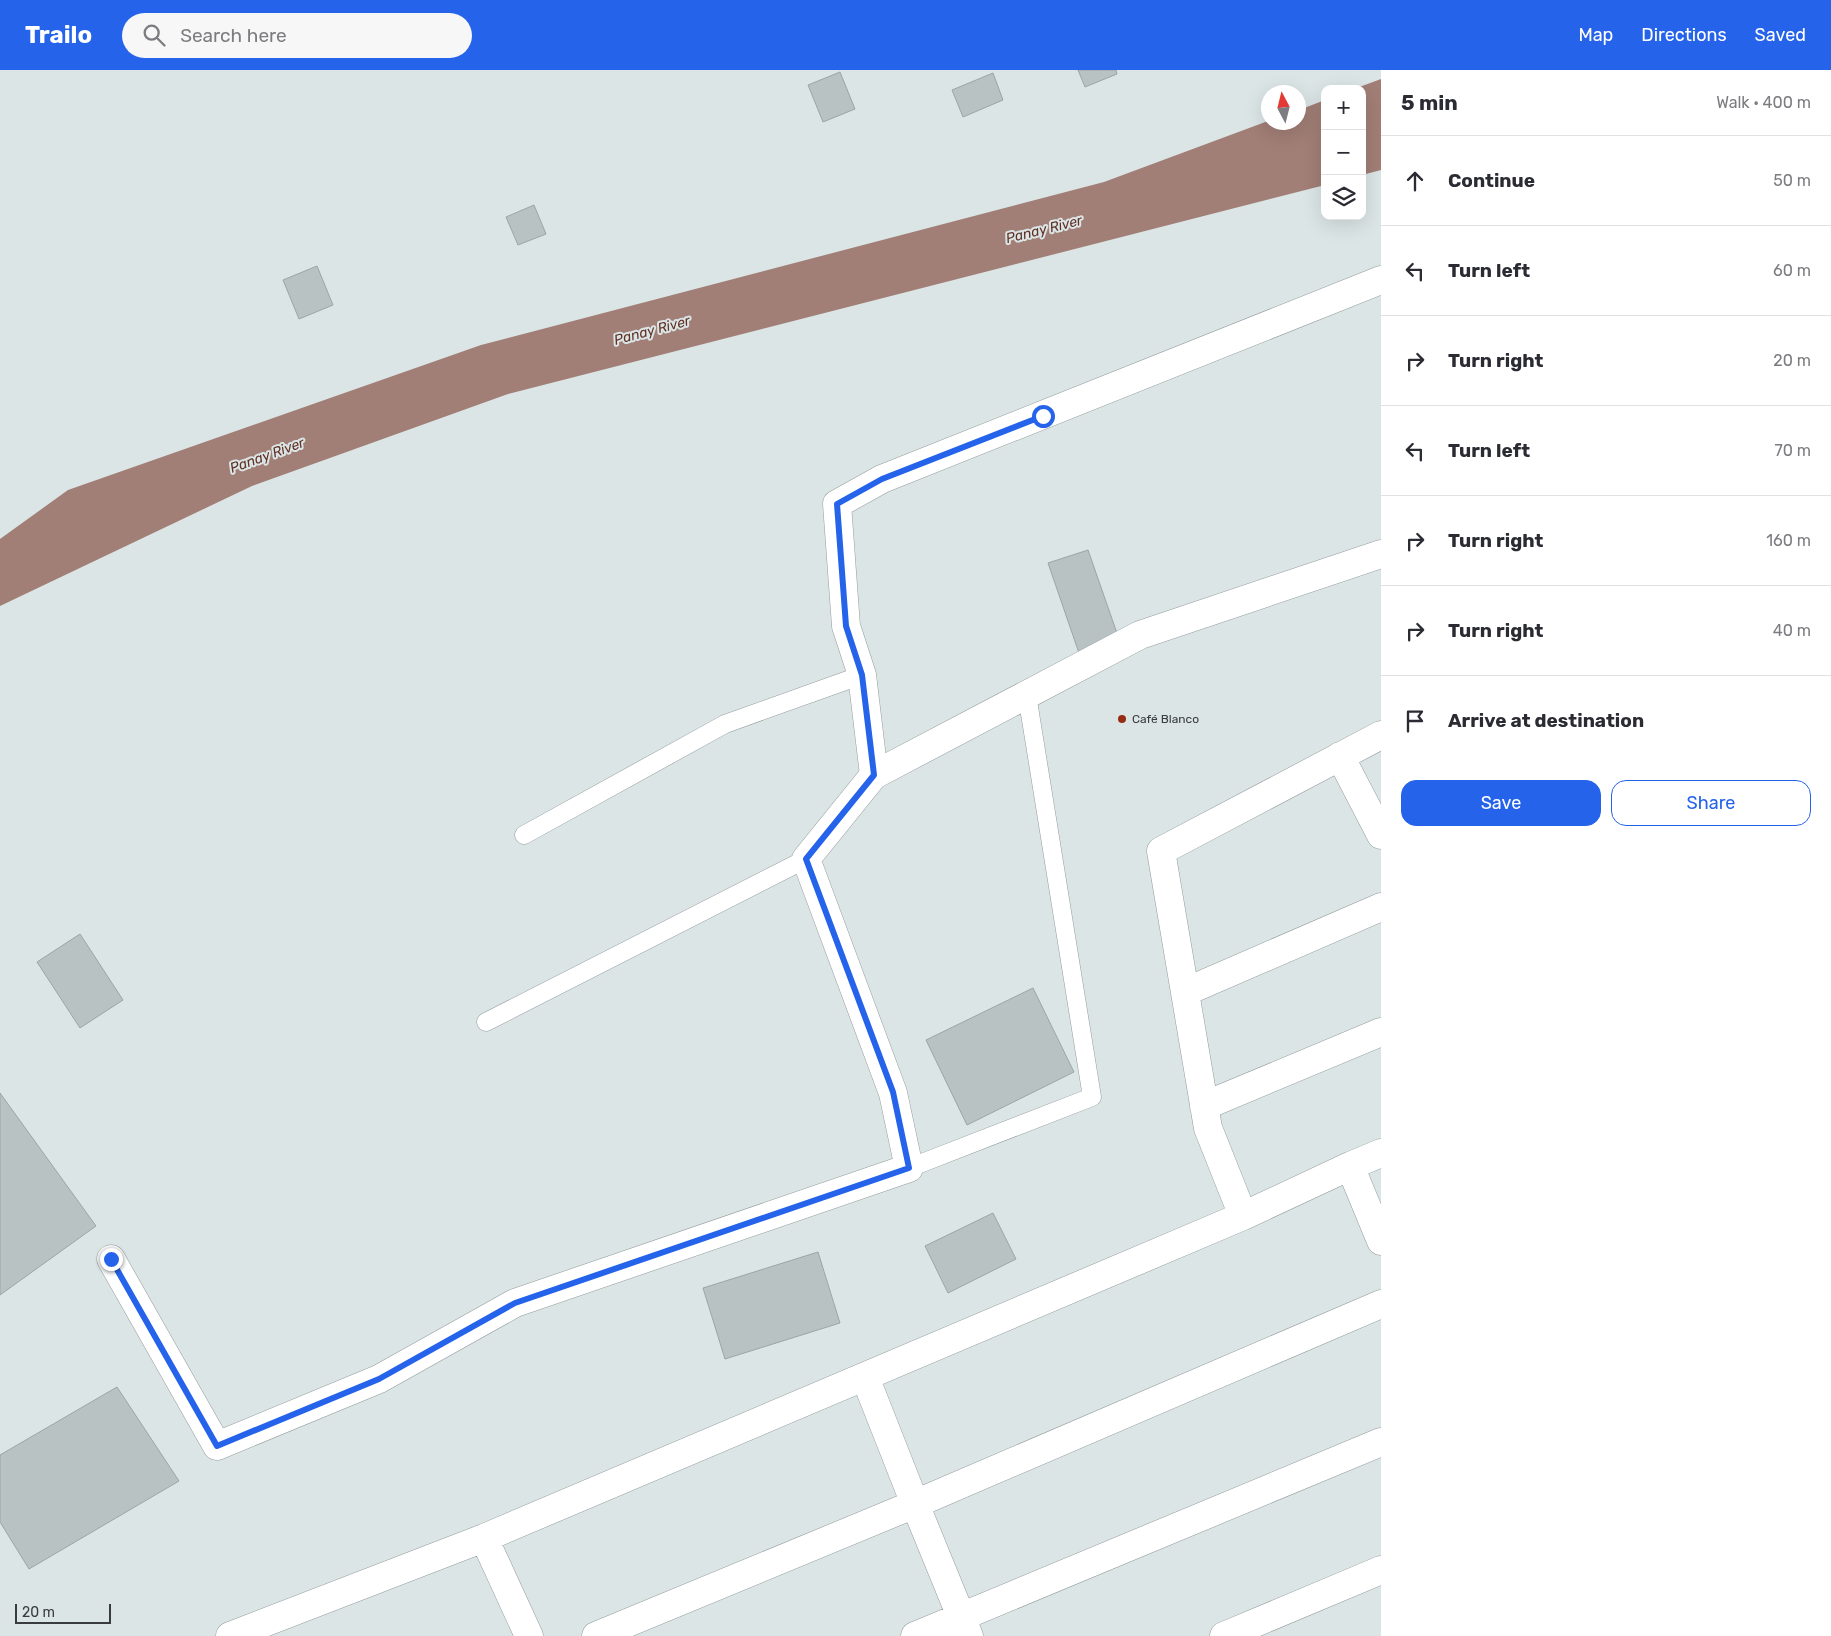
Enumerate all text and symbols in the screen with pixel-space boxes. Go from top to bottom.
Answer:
search box [122,13,472,58]
text: Trailo [25,21,92,49]
icon: search [140,21,168,49]
text: Search here [180,24,287,47]
text: Map [1578,24,1613,46]
text: Directions [1641,24,1727,46]
text: Saved [1755,24,1806,46]
north arrow [1261,85,1306,130]
map controls [1321,85,1366,220]
button: + [1321,85,1366,130]
text: 5 min [1401,90,1458,115]
text: Walk · 400 m [1716,93,1811,112]
button: − [1321,130,1366,175]
icon: ahead [1401,167,1429,195]
text: Continue [1448,169,1535,192]
text: 50 m [1773,171,1811,190]
button: layers [1321,175,1366,220]
water label: Panay River [1004,212,1085,247]
icon: left [1401,257,1429,285]
text: Turn left [1448,259,1530,282]
text: 60 m [1773,261,1811,280]
water label: Panay River [612,312,693,349]
icon: right [1401,347,1429,375]
text: Turn right [1448,349,1543,372]
text: 20 m [1773,351,1811,370]
route start [1032,405,1055,428]
water label: Panay River [228,434,307,477]
icon: left [1401,437,1429,465]
text: Turn left [1448,439,1530,462]
text: 70 m [1774,441,1811,460]
icon: right [1401,527,1429,555]
text: Turn right [1448,529,1543,552]
text: 160 m [1766,531,1811,550]
icon: right [1401,617,1429,645]
text: Turn right [1448,619,1543,642]
text: 40 m [1773,621,1811,640]
icon: arrive [1401,707,1429,735]
text: Arrive at destination [1448,709,1644,732]
place label: Café Blanco [1132,712,1199,726]
marker: Café Blanco [1116,713,1128,725]
button: Save [1401,780,1601,826]
button: Share [1611,780,1811,826]
route end [100,1248,123,1271]
scale bar [15,1601,111,1624]
text: 20 m [22,1604,55,1621]

